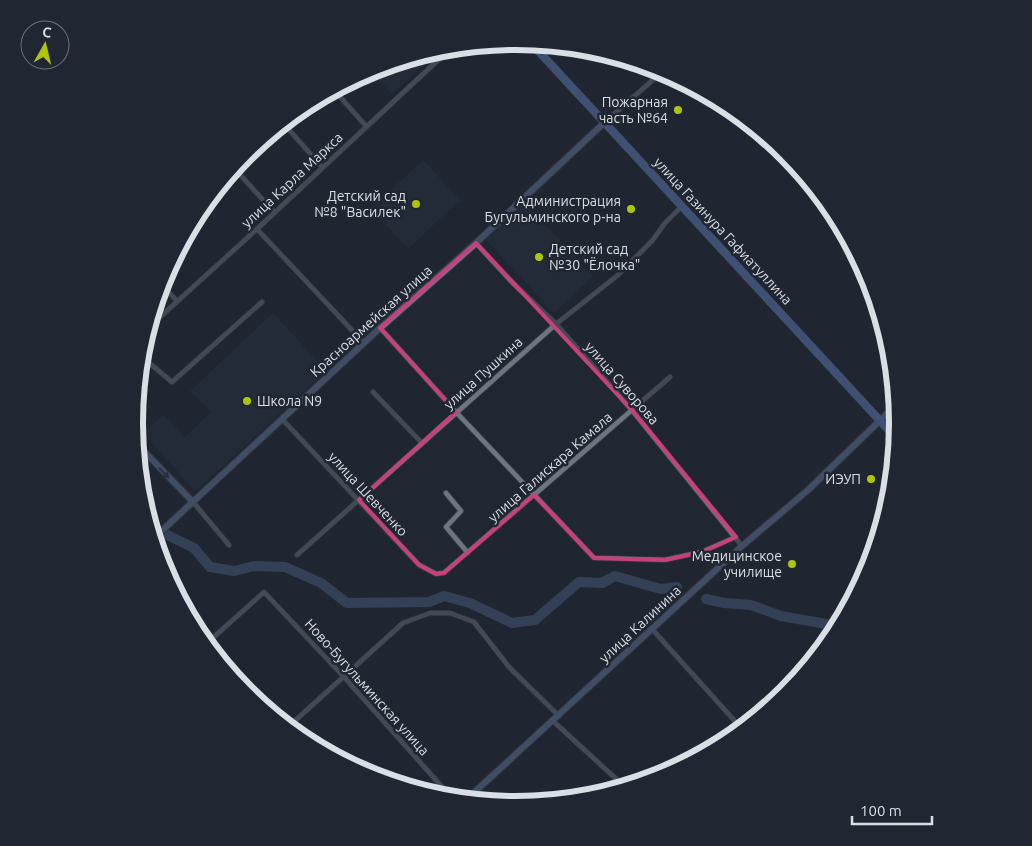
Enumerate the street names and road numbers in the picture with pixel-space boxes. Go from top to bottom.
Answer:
street label: улица Карла Маркса [238,129,346,231]
street label: улица Газинура Гафиатуллина [651,154,795,308]
street label: Красноармейская улица [307,262,435,380]
street label: улица Пушкина [440,334,526,412]
street label: улица Суворова [582,338,662,428]
street label: улица Галискара Камала [485,409,615,525]
street label: улица Шевченко [325,449,411,539]
street label: улица Калинина [596,582,684,666]
street label: Ново-Бугульминская улица [302,616,432,758]

